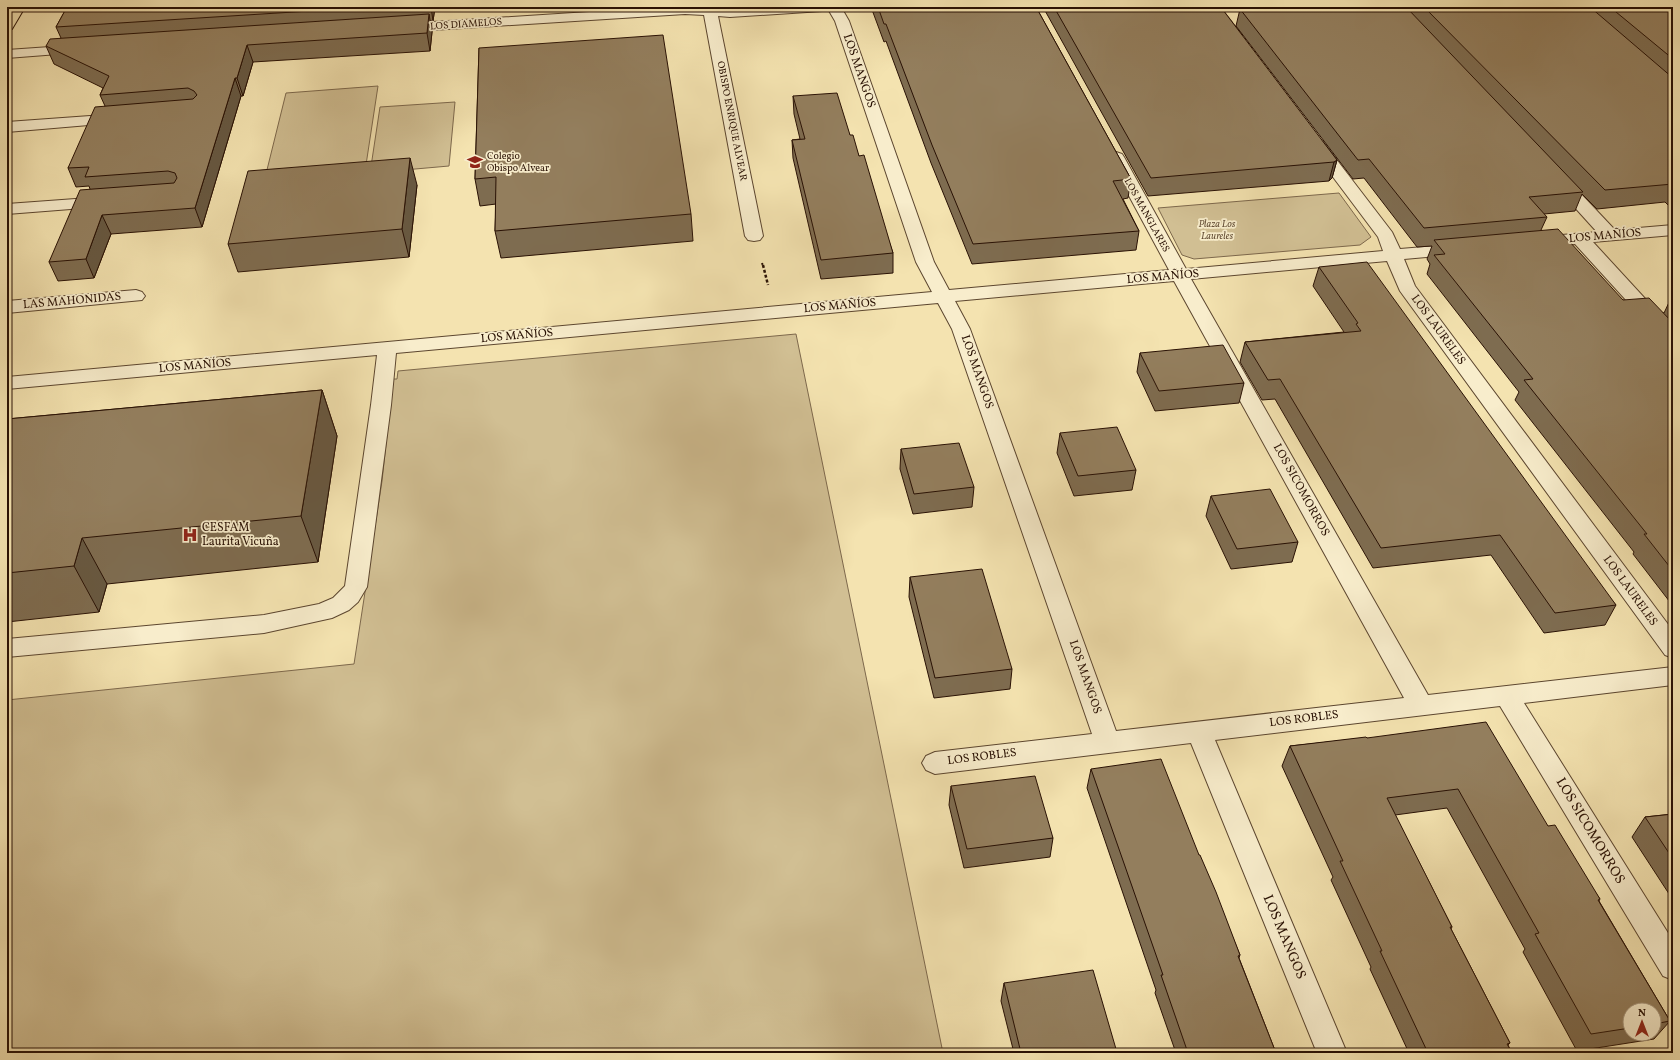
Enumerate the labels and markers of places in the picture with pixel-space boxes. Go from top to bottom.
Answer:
place label: Colegio Obispo Alvear [487,149,549,175]
school or university icon: Colegio Obispo Alvear [466,153,484,171]
place label: CESFAM Laurita Vicuña [202,520,279,550]
hospital icon: CESFAM Laurita Vicuña [181,526,199,544]

